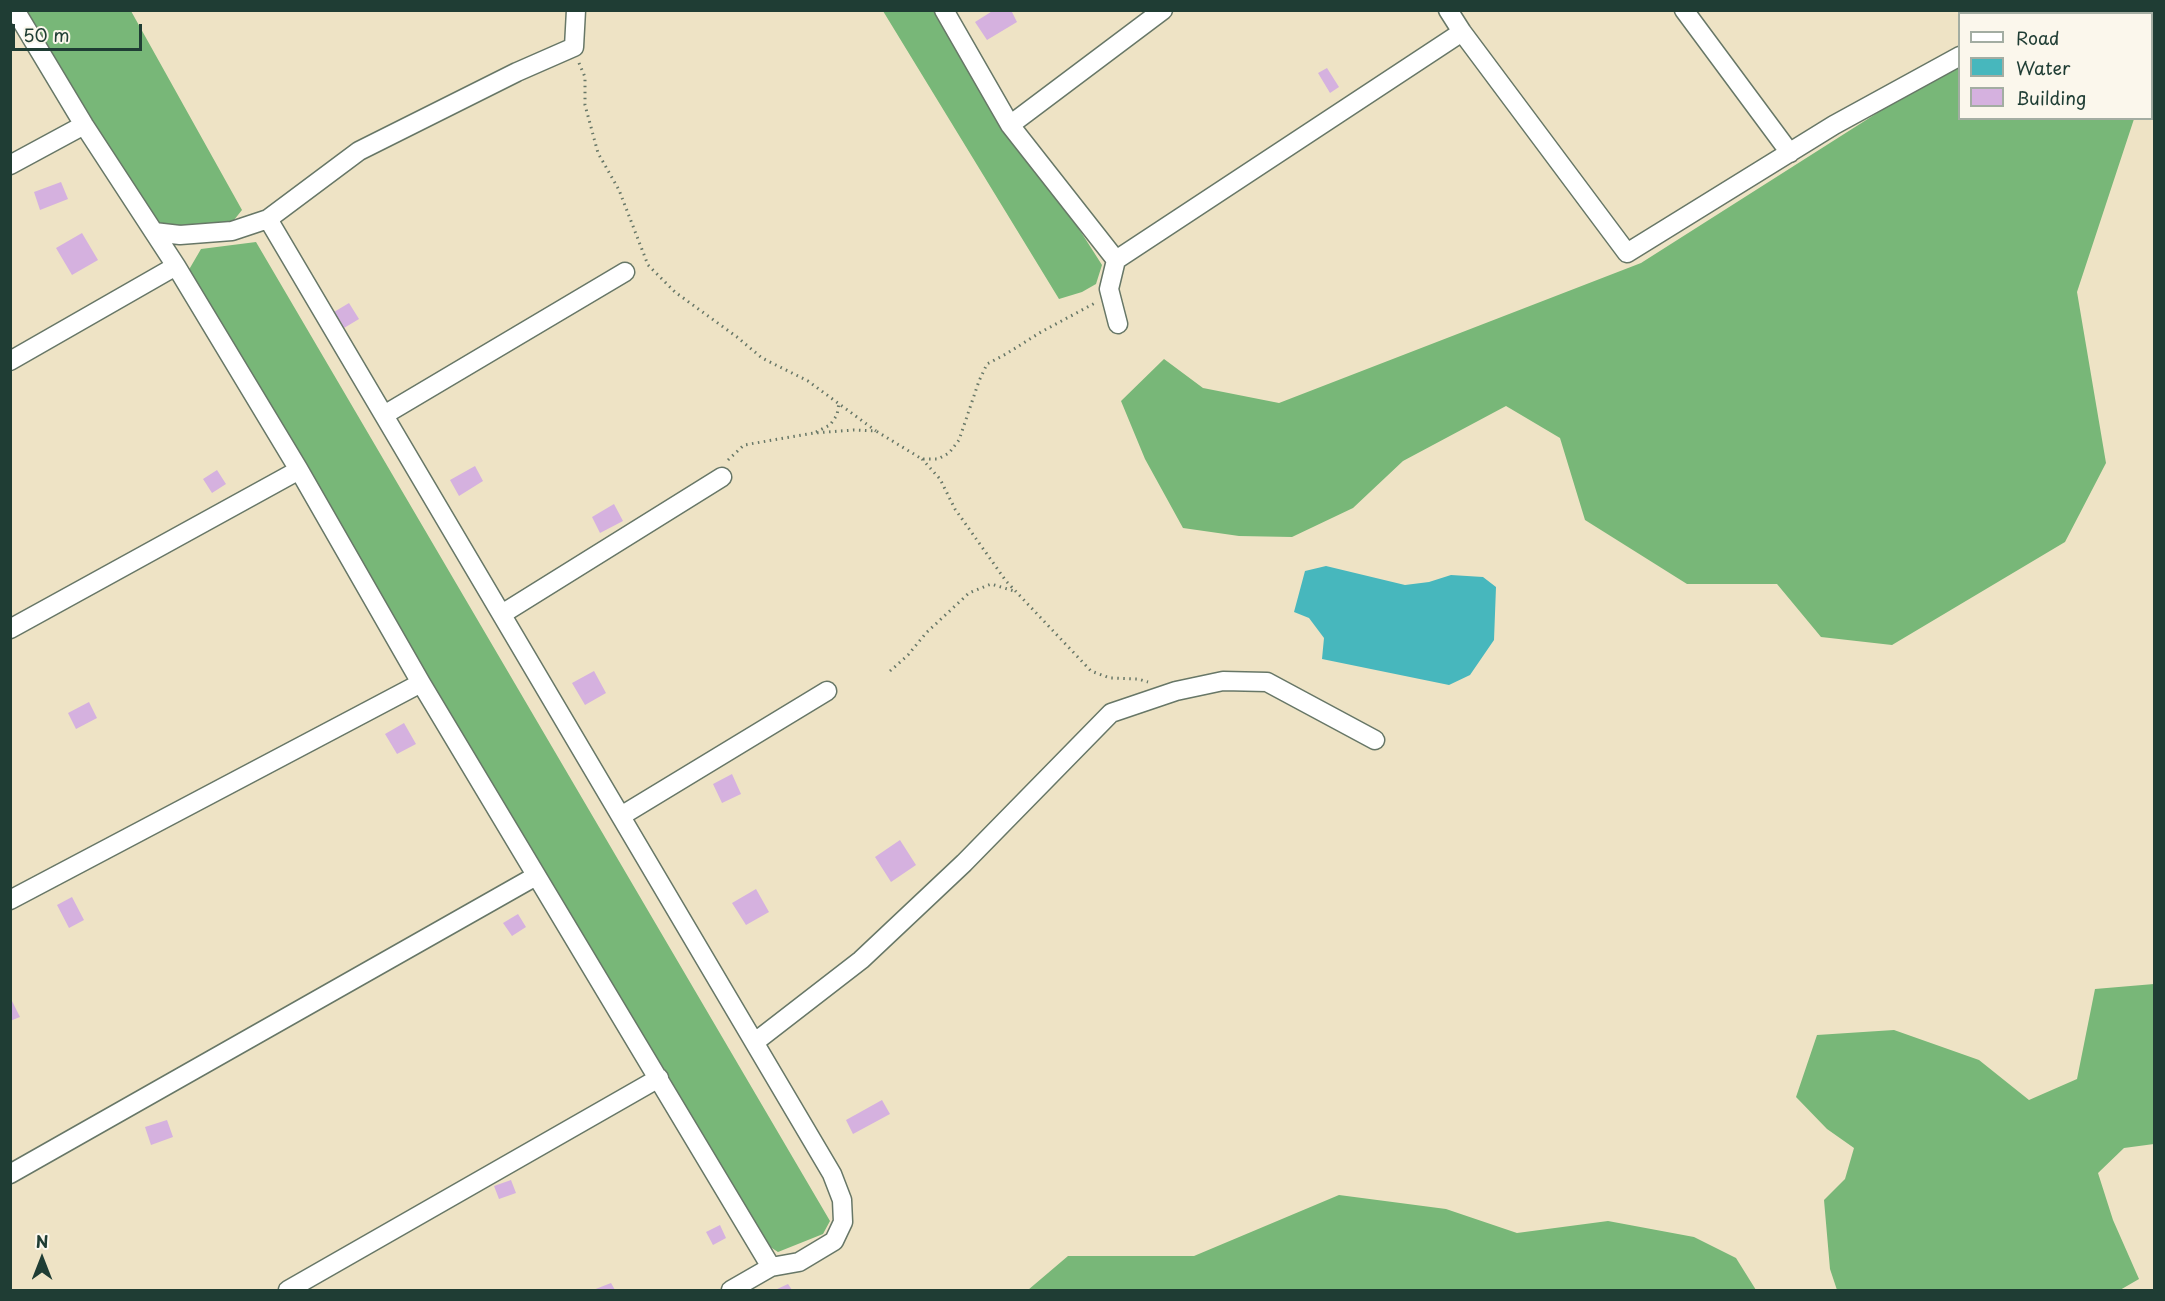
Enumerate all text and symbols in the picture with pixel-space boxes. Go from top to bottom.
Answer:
scale bar [15,12,146,50]
legend [1958,12,2153,120]
text: 50 m [23,21,70,48]
text: Road [2016,24,2060,51]
text: Water [2016,54,2070,81]
text: Building [2016,84,2086,111]
north arrow [12,1229,72,1289]
text: N [36,1229,48,1253]

